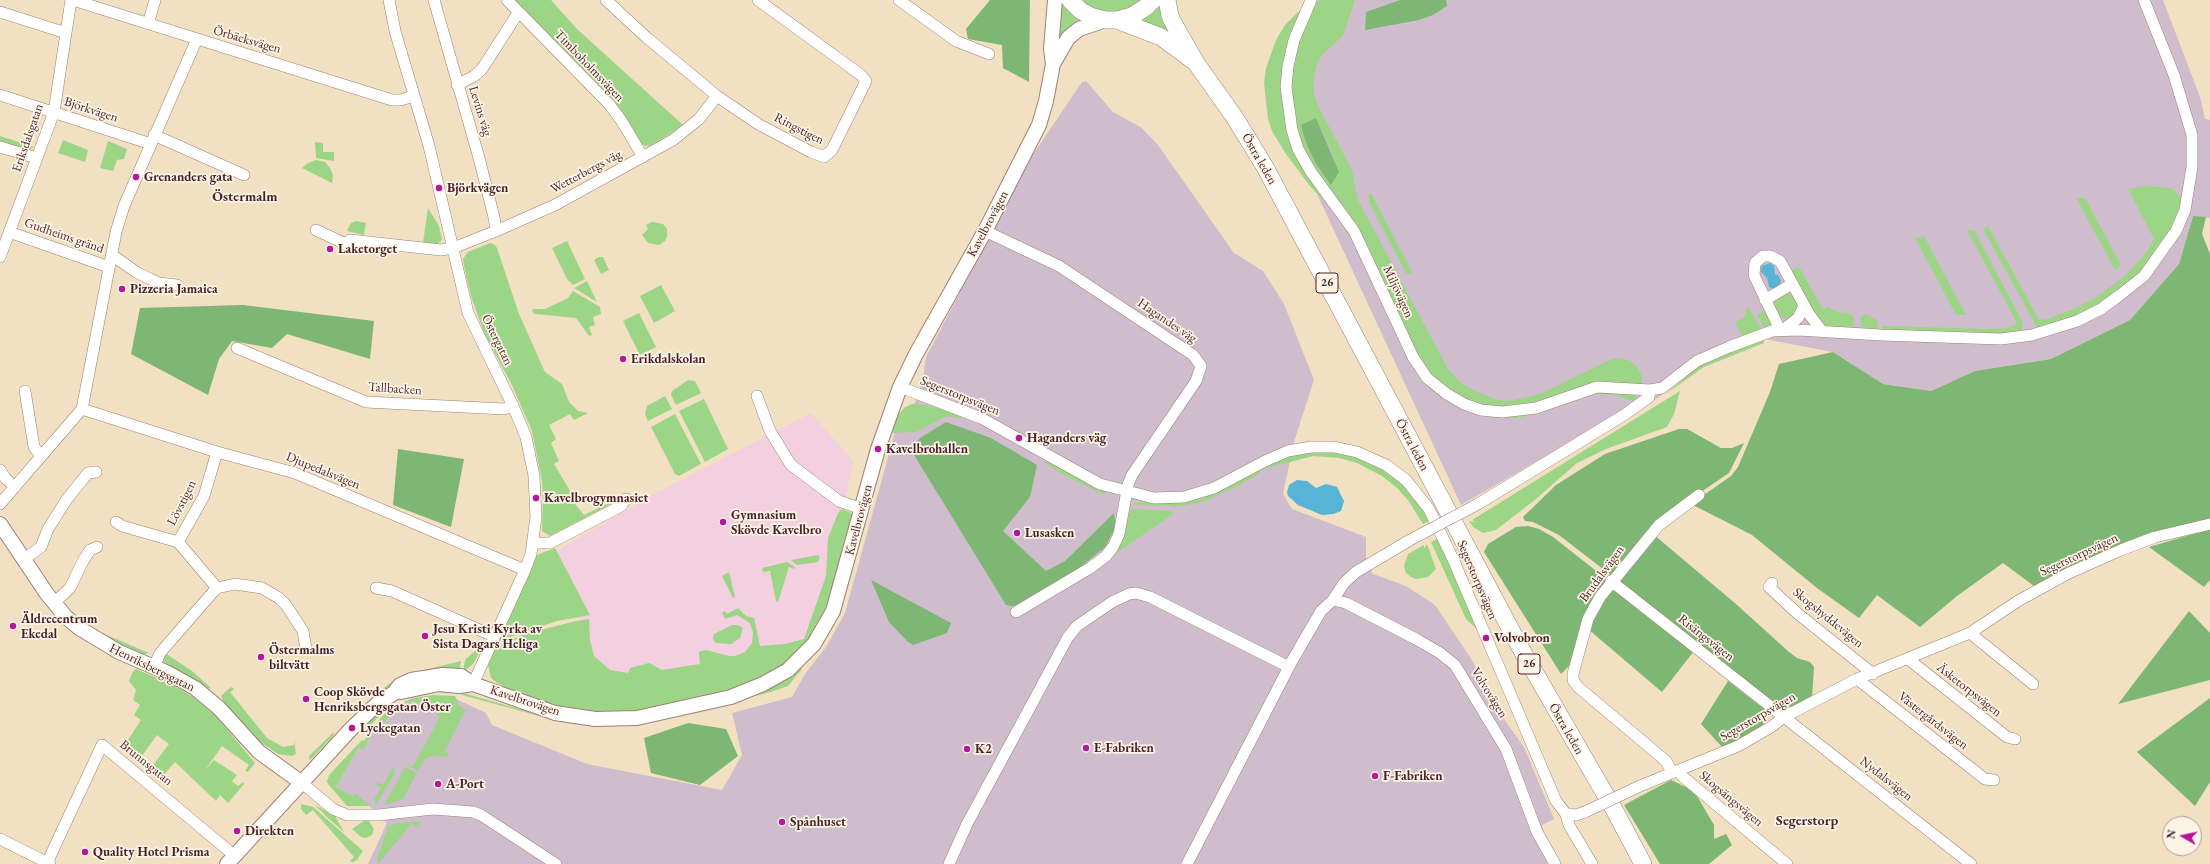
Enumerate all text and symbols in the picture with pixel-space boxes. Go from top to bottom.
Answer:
street label: Örbäcksvägen [211,23,283,57]
street label: Timboholmsvägen [551,27,627,105]
street label: Levins väg [465,84,495,138]
street label: Björkvägen [62,94,120,126]
street label: Eriksdalsgatan [9,102,47,174]
street label: Ringstigen [771,110,827,148]
street label: Östra leden [1238,130,1280,188]
street label: Wetterbergs väg [548,147,624,197]
place label: Grenanders gata [144,169,233,185]
marker: Grenanders gata [131,172,141,182]
place label: Björkvägen [447,180,508,196]
marker: Björkvägen [434,183,444,193]
street label: Kavelbrovägen [964,188,1012,260]
district label: Östermalm [212,189,278,205]
street label: Gudheims gränd [22,215,106,257]
place label: Laketorget [338,241,397,257]
marker: Laketorget [325,244,335,254]
street label: Miljövägen [1379,264,1417,320]
road number: 26 [1316,273,1338,293]
place label: Pizzeria Jamaica [130,281,218,297]
marker: Pizzeria Jamaica [117,284,127,294]
street label: Hagandes väg [1134,295,1200,347]
street label: Östergatan [478,312,516,368]
place label: Erikdalskolan [631,351,706,367]
marker: Erikdalskolan [618,354,628,364]
street label: Segerstorpsvägen [918,373,1002,419]
street label: Tallbacken [368,379,422,399]
street label: Östra leden [1392,416,1432,474]
place label: Haganders väg [1027,430,1106,446]
marker: Haganders väg [1014,433,1024,443]
place label: Kavelbrohallen [886,441,968,457]
marker: Kavelbrohallen [873,444,883,454]
street label: Djupedalsvägen [284,449,362,493]
street label: Lövstigen [164,478,200,528]
street label: Kavelbrovägen [842,483,876,557]
place label: Kavelbrogymnasiet [544,490,648,506]
marker: Kavelbrogymnasiet [531,493,541,503]
place label: Gymnasium Skövde Kavelbro [731,507,821,538]
marker: Gymnasium Skövde Kavelbro [718,517,728,527]
place label: Lusasken [1025,525,1074,541]
marker: Lusasken [1012,528,1022,538]
street label: Segerstorpsvägen [2037,530,2121,580]
street label: Segerstorpsvägen [1453,538,1501,622]
street label: Brudalsvägen [1576,543,1628,605]
street label: Skogshyddevägen [1789,585,1867,651]
place label: Äldrecentrum Ekedal [21,611,97,642]
street label: Risängsvägen [1675,611,1737,665]
marker: Äldrecentrum Ekedal [8,621,18,631]
place label: Jesu Kristi Kyrka av Sista Dagars Heliga [433,621,542,652]
place label: Volvobron [1494,630,1550,646]
marker: Jesu Kristi Kyrka av Sista Dagars Heliga [420,631,430,641]
marker: Volvobron [1481,633,1491,643]
street label: Henriksbergsgatan [107,641,197,695]
place label: Östermalms biltvätt [269,642,334,673]
marker: Östermalms biltvätt [256,652,266,662]
road number: 26 [1518,654,1540,674]
street label: Äsketorpsvägen [1933,660,2005,720]
street label: Volvovägen [1467,665,1511,721]
street label: Kavelbrovägen [488,682,562,720]
place label: Coop Skövde Henriksbergsgatan Öster [314,684,451,715]
street label: Segerstorpsvägen [1718,689,1798,745]
street label: Västergårdsvägen [1895,689,1971,753]
marker: Coop Skövde Henriksbergsgatan Öster [301,694,311,704]
street label: Östra leden [1545,700,1587,758]
place label: Lyckegatan [360,720,421,736]
marker: Lyckegatan [347,723,357,733]
street label: Brunnsgatan [116,737,176,789]
place label: E-Fabriken [1094,740,1154,756]
place label: K2 [975,741,992,757]
marker: E-Fabriken [1081,743,1091,753]
marker: K2 [962,744,972,754]
street label: Nydalsvägen [1856,753,1916,805]
place label: F-Fabriken [1383,768,1443,784]
street label: Skogsängsvägen [1696,768,1766,830]
marker: F-Fabriken [1370,771,1380,781]
place label: A-Port [446,776,484,792]
marker: A-Port [433,779,443,789]
district label: Segerstorp [1776,813,1838,829]
place label: Spånhuset [790,814,846,830]
north arrow [2162,816,2202,856]
marker: Spånhuset [777,817,787,827]
place label: Direkten [245,823,294,839]
marker: Direkten [232,826,242,836]
text: N [2164,829,2179,840]
place label: Quality Hotel Prisma [93,844,209,860]
marker: Quality Hotel Prisma [80,847,90,857]

